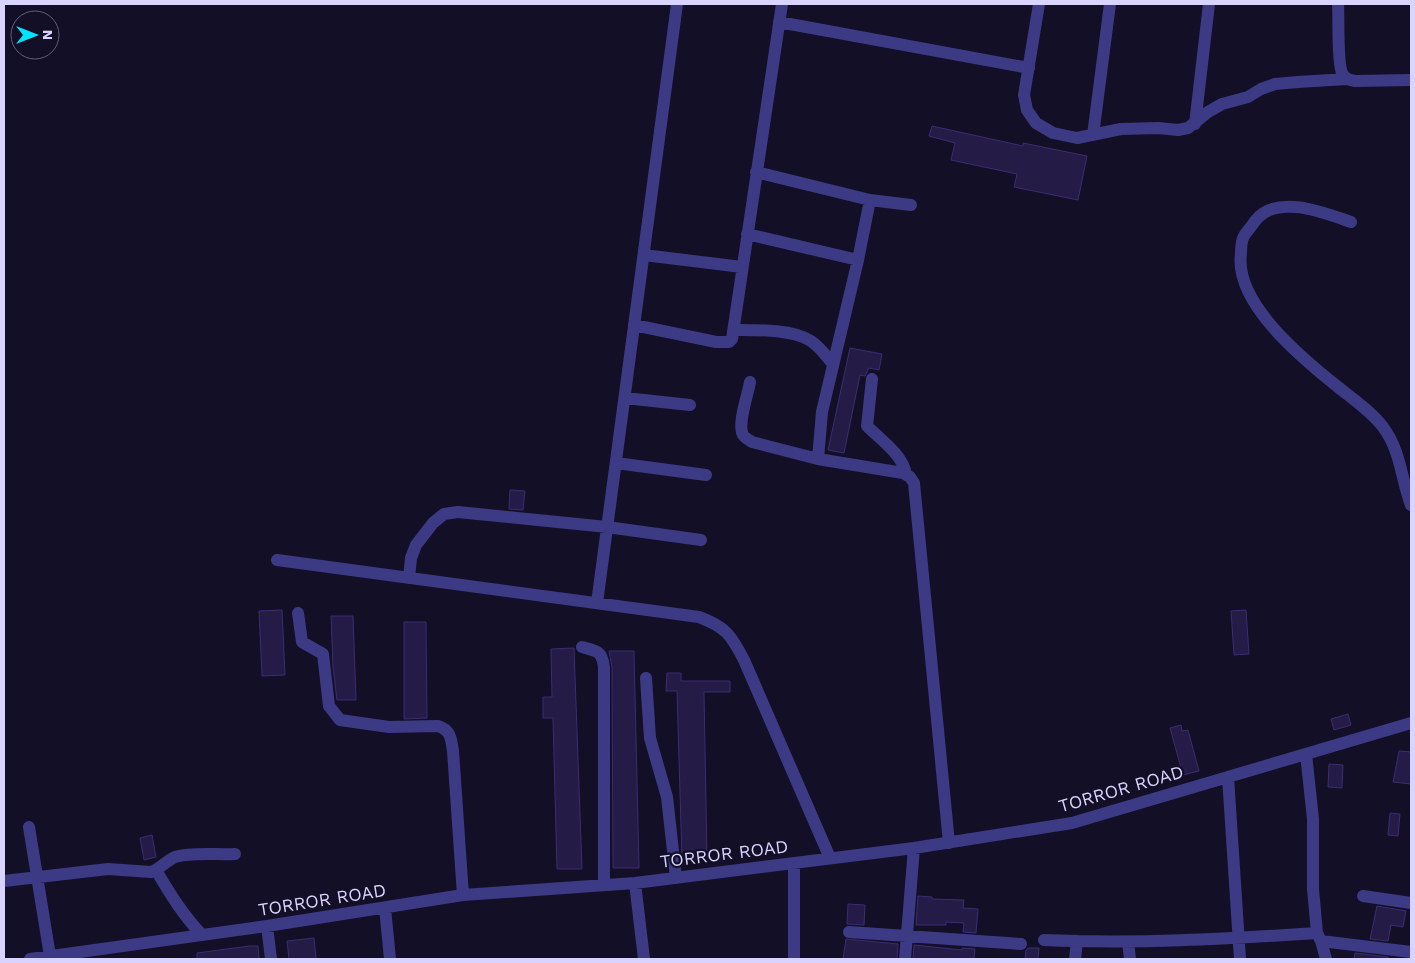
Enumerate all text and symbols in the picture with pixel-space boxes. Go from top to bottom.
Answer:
north arrow [10,10,60,60]
text: N [40,30,56,40]
street label: TORROR ROAD [1056,761,1186,816]
street label: TORROR ROAD [659,835,789,872]
street label: TORROR ROAD [257,879,387,920]

